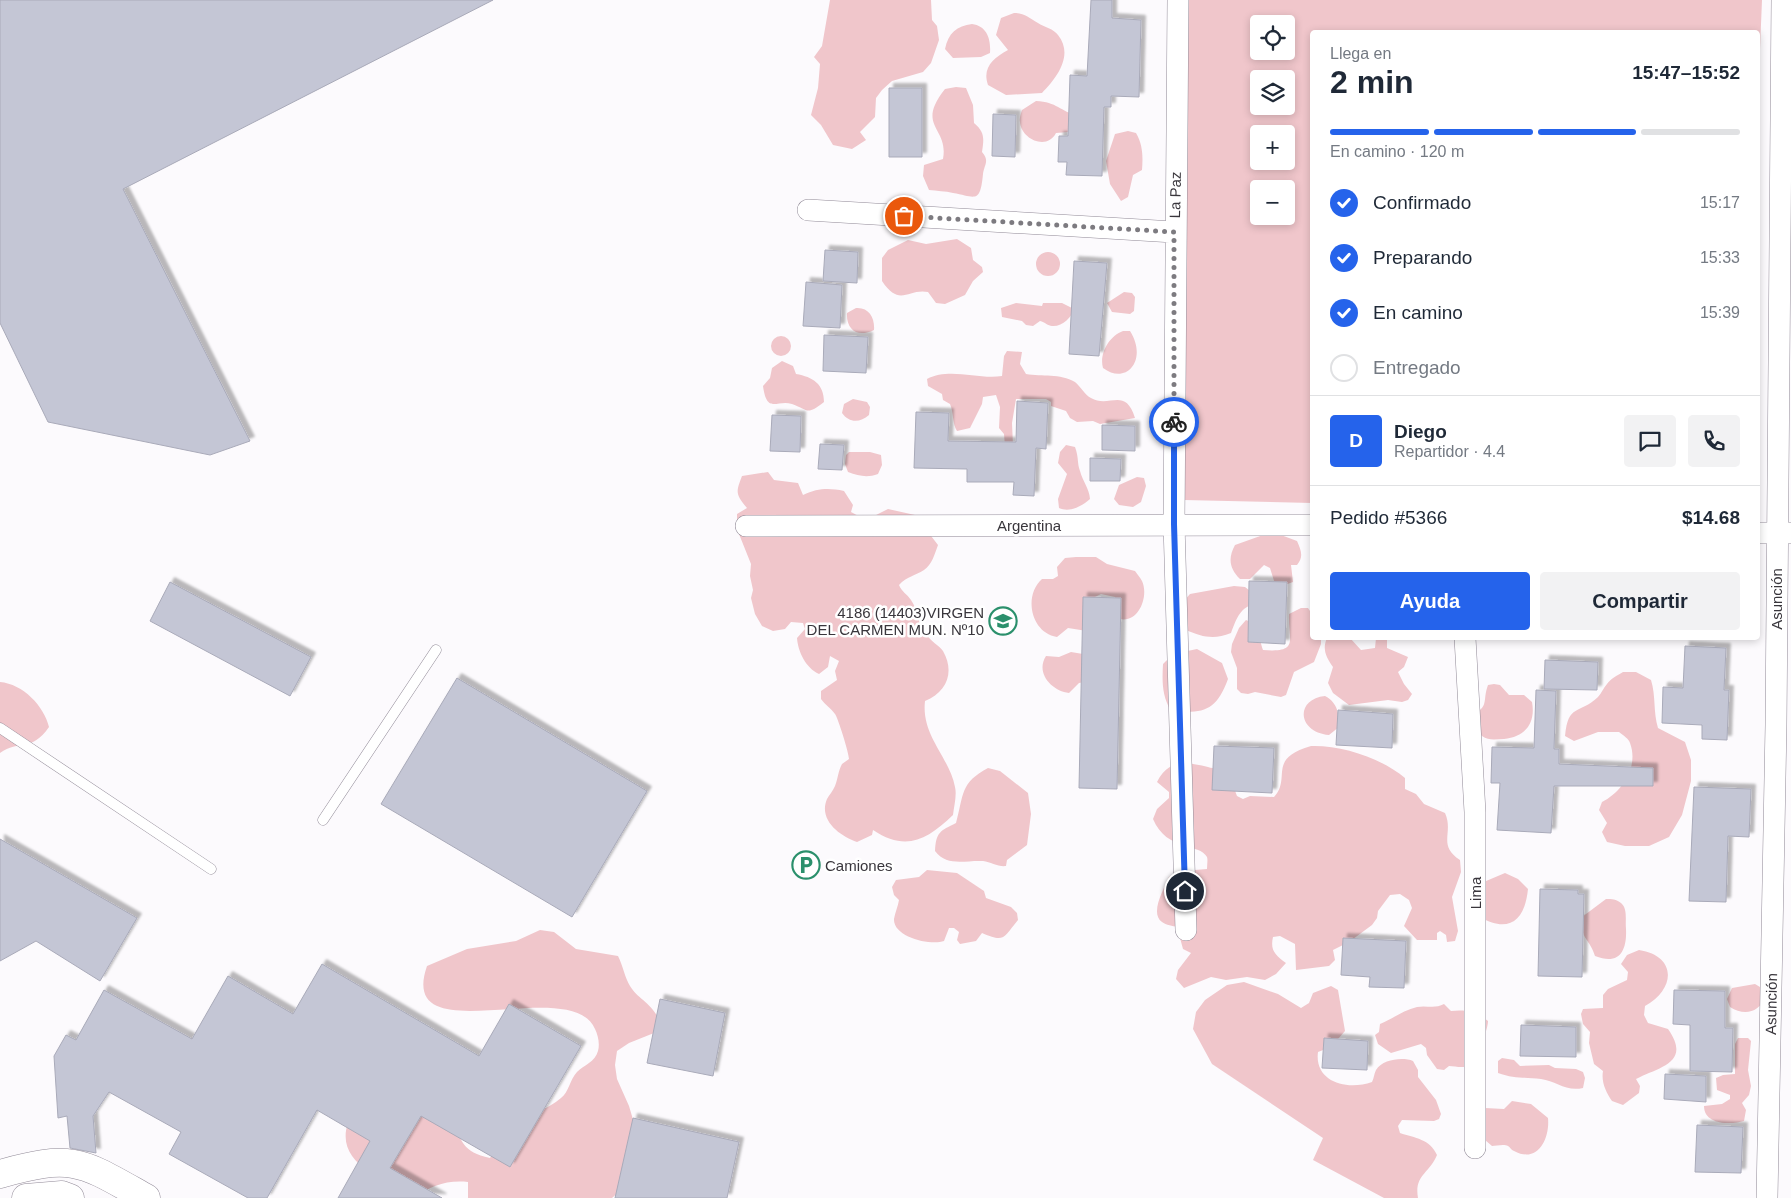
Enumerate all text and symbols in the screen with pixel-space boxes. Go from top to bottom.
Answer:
map controls [1250,15,1295,225]
button: locate [1250,15,1295,60]
text: Llega en [1330,45,1391,62]
text: 15:47–15:52 [1632,62,1740,83]
text: 2 min [1330,64,1414,100]
button: layers [1250,70,1295,115]
button: + [1250,125,1295,170]
text: En camino · 120 m [1330,143,1464,160]
street label: La Paz [1166,172,1184,218]
button: − [1250,180,1295,225]
icon: check [1330,189,1358,217]
text: Confirmado [1373,192,1471,213]
text: 15:17 [1700,194,1740,211]
pin [883,195,925,237]
icon: bag [890,202,918,230]
icon: check [1330,244,1358,272]
text: Preparando [1373,247,1472,268]
text: 15:33 [1700,249,1740,266]
icon: check [1330,299,1358,327]
text: En camino [1373,302,1463,323]
text: 15:39 [1700,304,1740,321]
text: Entregado [1373,357,1461,378]
courier [1149,397,1199,447]
icon: bike [1160,408,1188,436]
button: chat [1624,415,1676,467]
button: phone [1688,415,1740,467]
text: Diego [1394,421,1447,442]
text: D [1349,430,1363,451]
text: Repartidor · 4.4 [1394,443,1505,460]
text: Pedido #5366 [1330,507,1447,528]
text: $14.68 [1682,507,1740,528]
street label: Argentina [997,517,1062,534]
street label: Asunción [1768,568,1785,630]
button: Ayuda [1330,572,1530,630]
button: Compartir [1540,572,1740,630]
place label: 4186 (14403)VIRGEN DEL CARMEN MUN. Nº10 [807,604,984,638]
school or university icon: 4186 (14403)VIRGEN DEL CARMEN MUN. Nº10 [988,606,1018,636]
parking icon: Camiones [791,850,821,880]
place label: Camiones [825,857,893,874]
pin [1164,870,1206,912]
street label: Lima [1467,876,1484,909]
icon: home [1171,877,1199,905]
street label: Asunción [1762,973,1780,1035]

